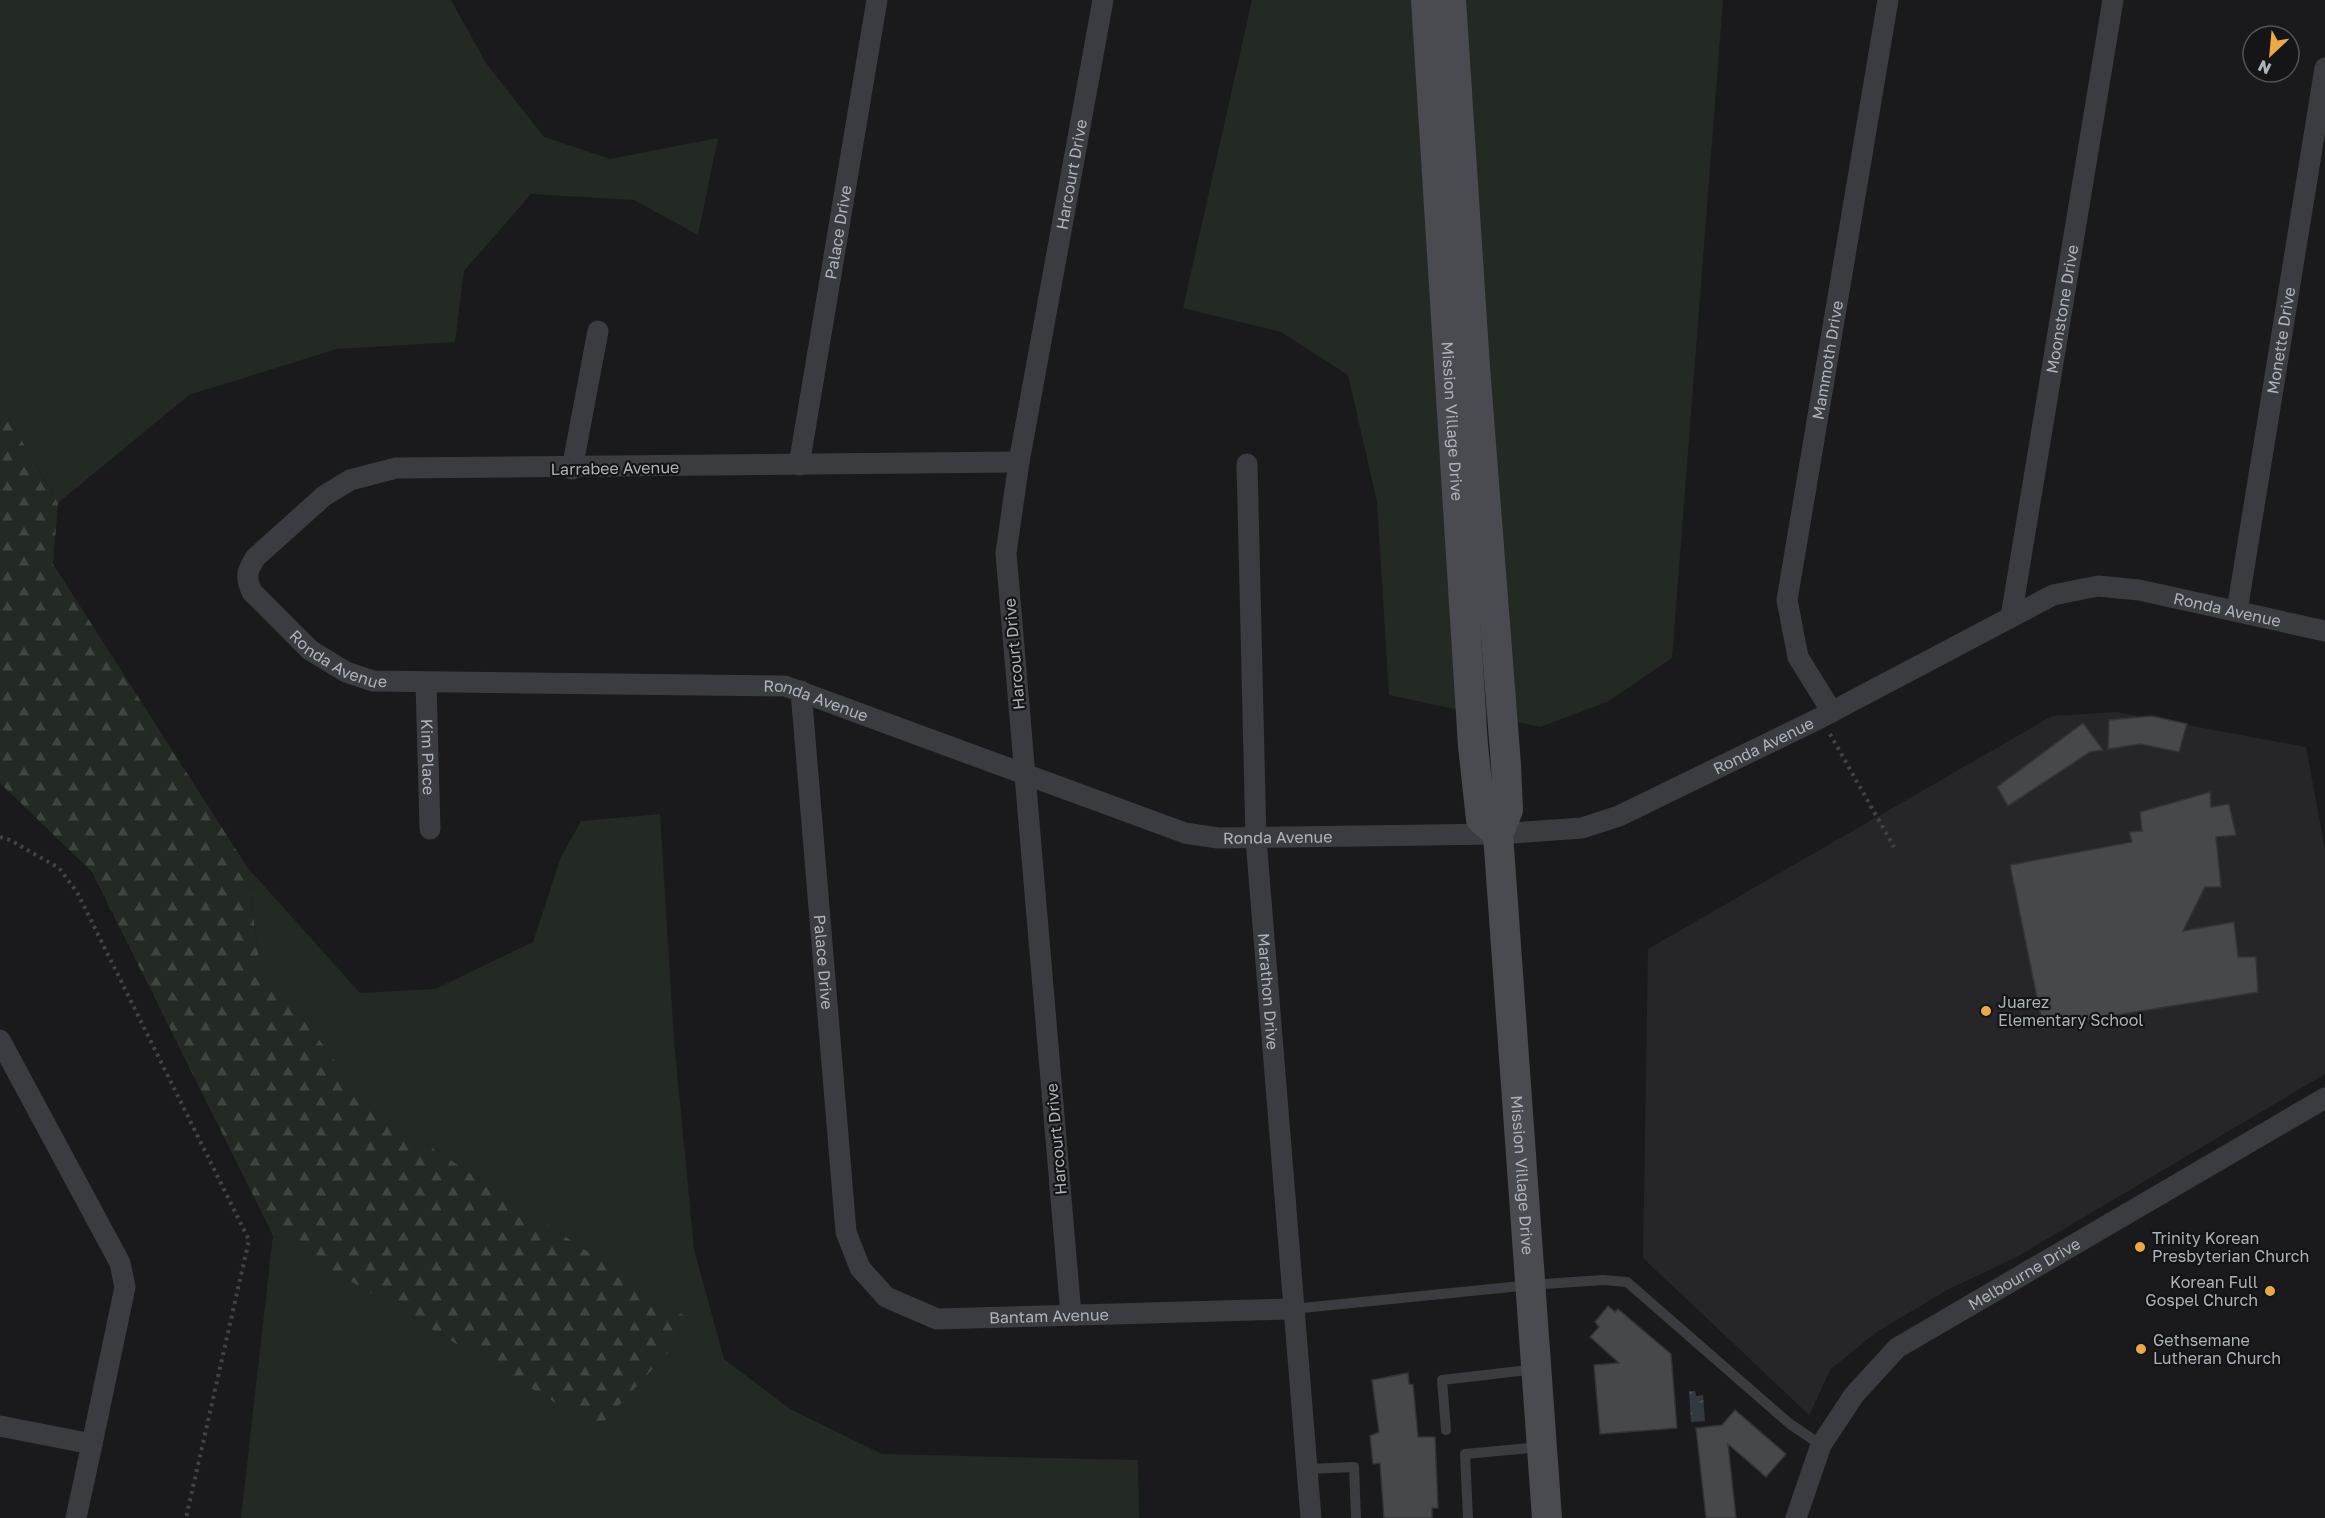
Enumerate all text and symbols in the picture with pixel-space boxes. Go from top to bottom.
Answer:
north arrow [2241,24,2301,84]
text: N [2255,56,2274,79]
street label: Harcourt Drive [1051,118,1091,231]
street label: Palace Drive [820,184,856,281]
street label: Moonstone Drive [2041,243,2082,375]
street label: Monette Drive [2262,286,2299,395]
street label: Mammoth Drive [1808,299,1847,421]
street label: Mission Village Drive [1438,341,1468,502]
street label: Larrabee Avenue [551,457,679,479]
street label: Ronda Avenue [2172,588,2283,631]
street label: Harcourt Drive [999,597,1029,711]
street label: Ronda Avenue [285,625,387,692]
street label: Ronda Avenue [763,676,871,726]
street label: Ronda Avenue [1710,713,1817,779]
street label: Kim Place [417,719,439,795]
street label: Ronda Avenue [1223,826,1333,848]
street label: Palace Drive [810,914,837,1010]
street label: Marathon Drive [1254,932,1283,1051]
place label: Juarez Elementary School [1998,992,2143,1030]
marker: Juarez Elementary School [1979,1004,1993,1018]
street label: Harcourt Drive [1041,1082,1071,1196]
street label: Mission Village Drive [1507,1095,1538,1256]
place label: Trinity Korean Presbyterian Church [2152,1228,2309,1266]
street label: Melbourne Drive [1965,1233,2084,1314]
marker: Trinity Korean Presbyterian Church [2133,1240,2147,1254]
place label: Korean Full Gospel Church [2145,1272,2258,1310]
marker: Korean Full Gospel Church [2263,1284,2277,1298]
street label: Bantam Avenue [989,1304,1109,1328]
place label: Gethsemane Lutheran Church [2153,1330,2281,1368]
marker: Gethsemane Lutheran Church [2134,1342,2148,1356]

